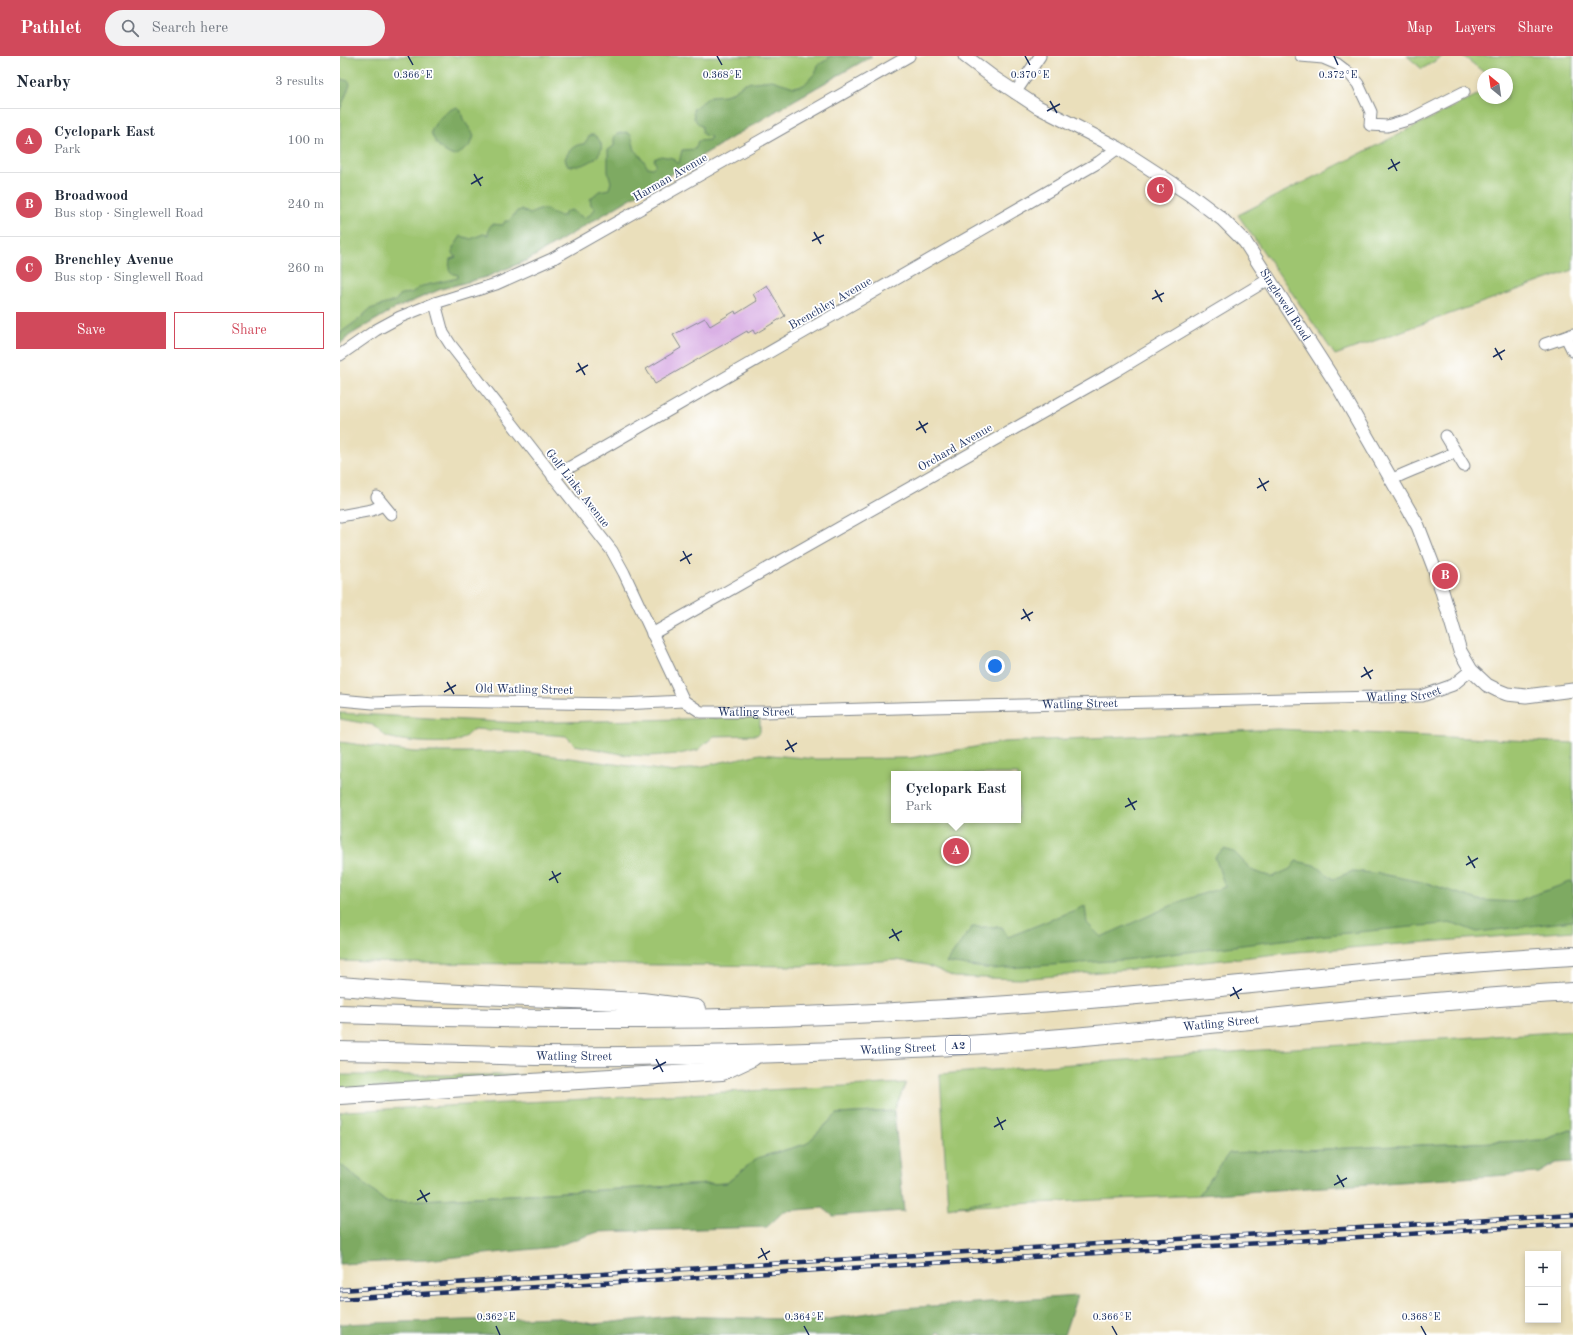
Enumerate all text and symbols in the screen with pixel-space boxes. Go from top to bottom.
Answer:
search box [105,10,385,46]
icon: search [119,17,141,39]
text: Pathlet [20,19,81,38]
text: Search here [151,21,228,36]
text: Map [1407,21,1433,35]
text: Layers [1455,21,1496,35]
text: Share [1518,21,1553,35]
north arrow [1477,68,1513,104]
text: 0.366°E [394,70,432,80]
text: 0.368°E [703,70,741,80]
text: 0.370°E [1011,70,1049,80]
text: 0.372°E [1319,70,1357,80]
text: Nearby [16,74,71,91]
text: 3 results [275,75,324,88]
text: Cyclopark East [54,125,155,140]
text: A [24,134,34,147]
text: 100 m [287,134,324,147]
text: Park [54,143,81,156]
street label: Harman Avenue [631,152,710,204]
pin: C [1147,175,1173,205]
text: Broadwood [54,189,128,204]
text: B [24,198,34,211]
text: 240 m [287,198,324,211]
text: Bus stop · Singlewell Road [54,207,204,220]
text: Brenchley Avenue [54,253,174,268]
text: C [25,262,33,275]
text: 260 m [287,262,324,275]
street label: Singlewell Road [1257,267,1312,343]
text: Bus stop · Singlewell Road [54,271,204,284]
street label: Brenchley Avenue [787,275,874,332]
button: Save [16,312,166,349]
button: Share [174,312,324,349]
street label: Orchard Avenue [916,422,995,474]
street label: Golf Links Avenue [543,447,612,530]
pin: B [1432,561,1458,591]
your location [985,656,1005,676]
street label: Old Watling Street [475,683,573,697]
street label: Watling Street [1365,685,1443,704]
street label: Watling Street [1041,698,1118,712]
street label: Watling Street [717,706,794,719]
popup [891,771,1021,823]
text: Cyclopark East [905,782,1007,797]
text: Park [905,800,932,813]
pin: A [943,836,969,866]
street label: Watling Street [1182,1014,1260,1034]
road number: A2 [946,1036,970,1054]
street label: Watling Street [859,1042,936,1057]
street label: Watling Street [536,1051,612,1063]
map controls [1525,1251,1561,1323]
button: + [1525,1251,1561,1287]
button: − [1525,1287,1561,1323]
text: 0.362°E [477,1312,515,1322]
text: 0.364°E [785,1312,823,1322]
text: 0.366°E [1093,1312,1131,1322]
text: 0.368°E [1402,1312,1440,1322]

